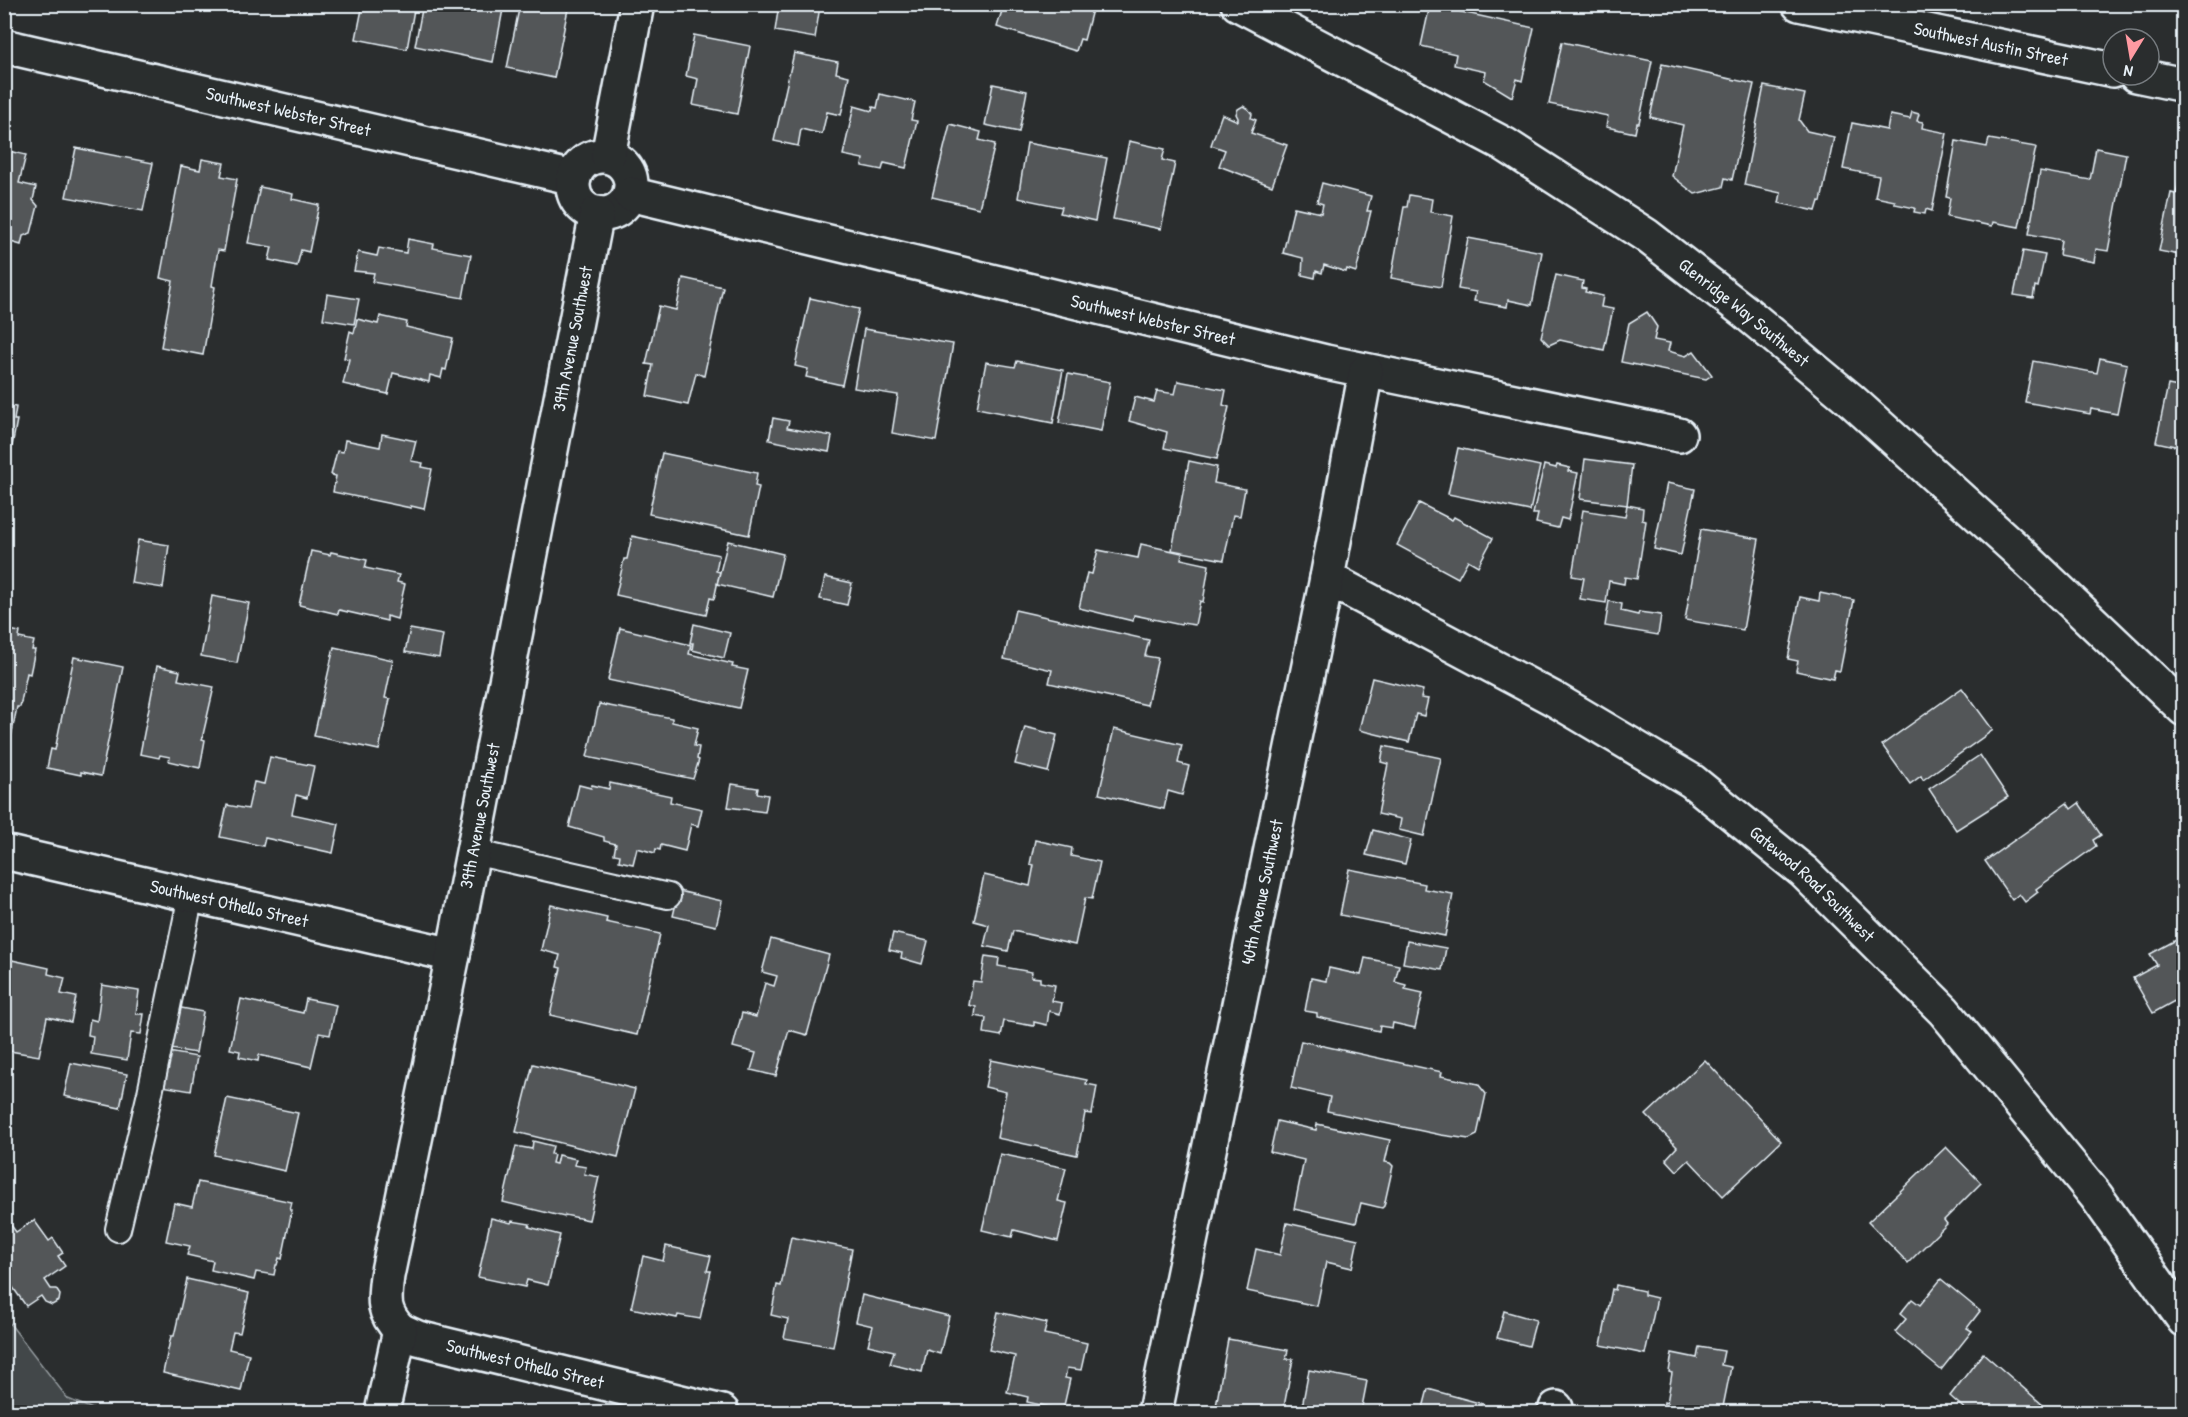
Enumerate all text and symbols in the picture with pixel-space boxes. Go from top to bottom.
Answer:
street label: Southwest Austin Street [1912,15,2071,72]
north arrow [2101,27,2161,87]
text: N [2121,60,2134,83]
street label: Southwest Webster Street [204,80,374,143]
street label: Glenridge Way Southwest [1674,252,1815,373]
street label: 39th Avenue Southwest [546,263,599,413]
street label: Southwest Webster Street [1068,288,1239,352]
street label: 39th Avenue Southwest [453,740,506,890]
street label: 40th Avenue Southwest [1235,816,1289,967]
street label: Gatewood Road Southwest [1744,820,1881,948]
street label: Southwest Othello Street [148,873,311,934]
street label: Southwest Othello Street [444,1332,607,1395]

